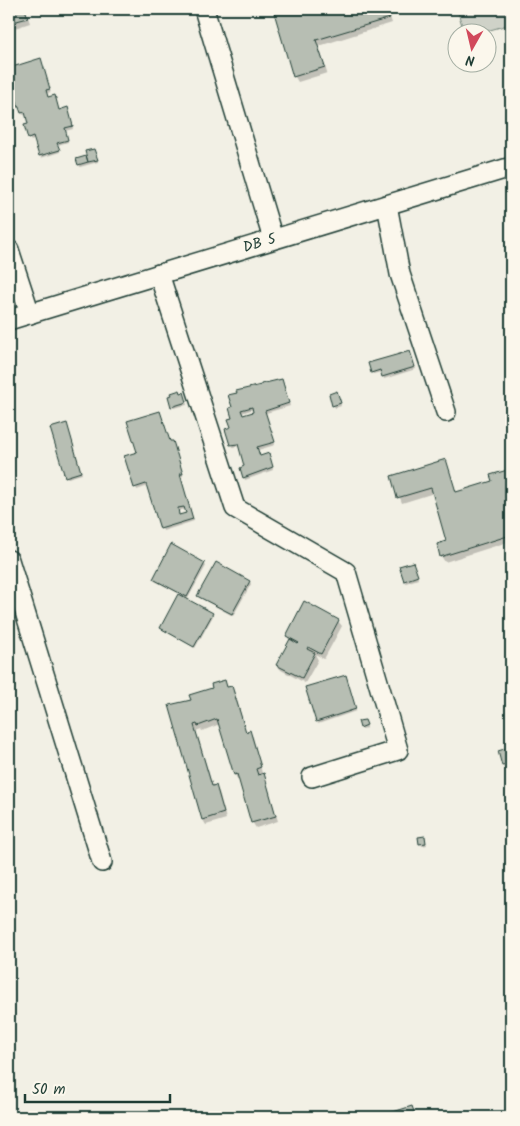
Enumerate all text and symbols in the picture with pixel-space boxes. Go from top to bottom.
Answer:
north arrow [448,22,498,72]
text: N [464,48,476,71]
street label: DB 5 [240,227,280,260]
scale bar [25,1071,170,1103]
text: 50 m [32,1078,66,1102]

